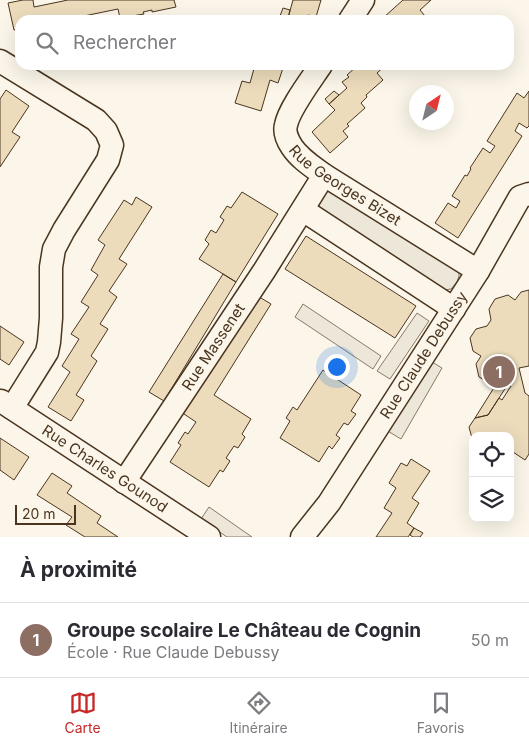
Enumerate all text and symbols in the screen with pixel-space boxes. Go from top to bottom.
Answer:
search box [15,15,514,70]
icon: search [33,29,61,57]
text: Rechercher [73,31,176,54]
north arrow [409,85,454,130]
street label: Rue Georges Bizet [285,141,405,230]
street label: Rue Claude Debussy [376,287,472,422]
street label: Rue Massenet [177,299,249,394]
pin: 1 [483,353,515,391]
your location [324,354,350,380]
street label: Rue Charles Gounod [39,420,171,516]
map controls [469,432,514,522]
button: locate [469,432,514,477]
button: layers [469,477,514,522]
scale bar [15,502,76,525]
text: 20 m [22,505,56,522]
text: À proximité [20,557,137,582]
text: Groupe scolaire Le Château de Cognin [67,619,421,642]
text: 1 [33,630,39,650]
text: 50 m [471,630,509,650]
text: École · Rue Claude Debussy [67,642,279,662]
tab: Carte [64,689,101,736]
tab: Itinéraire [230,689,288,736]
tab: Favoris [417,689,465,736]

